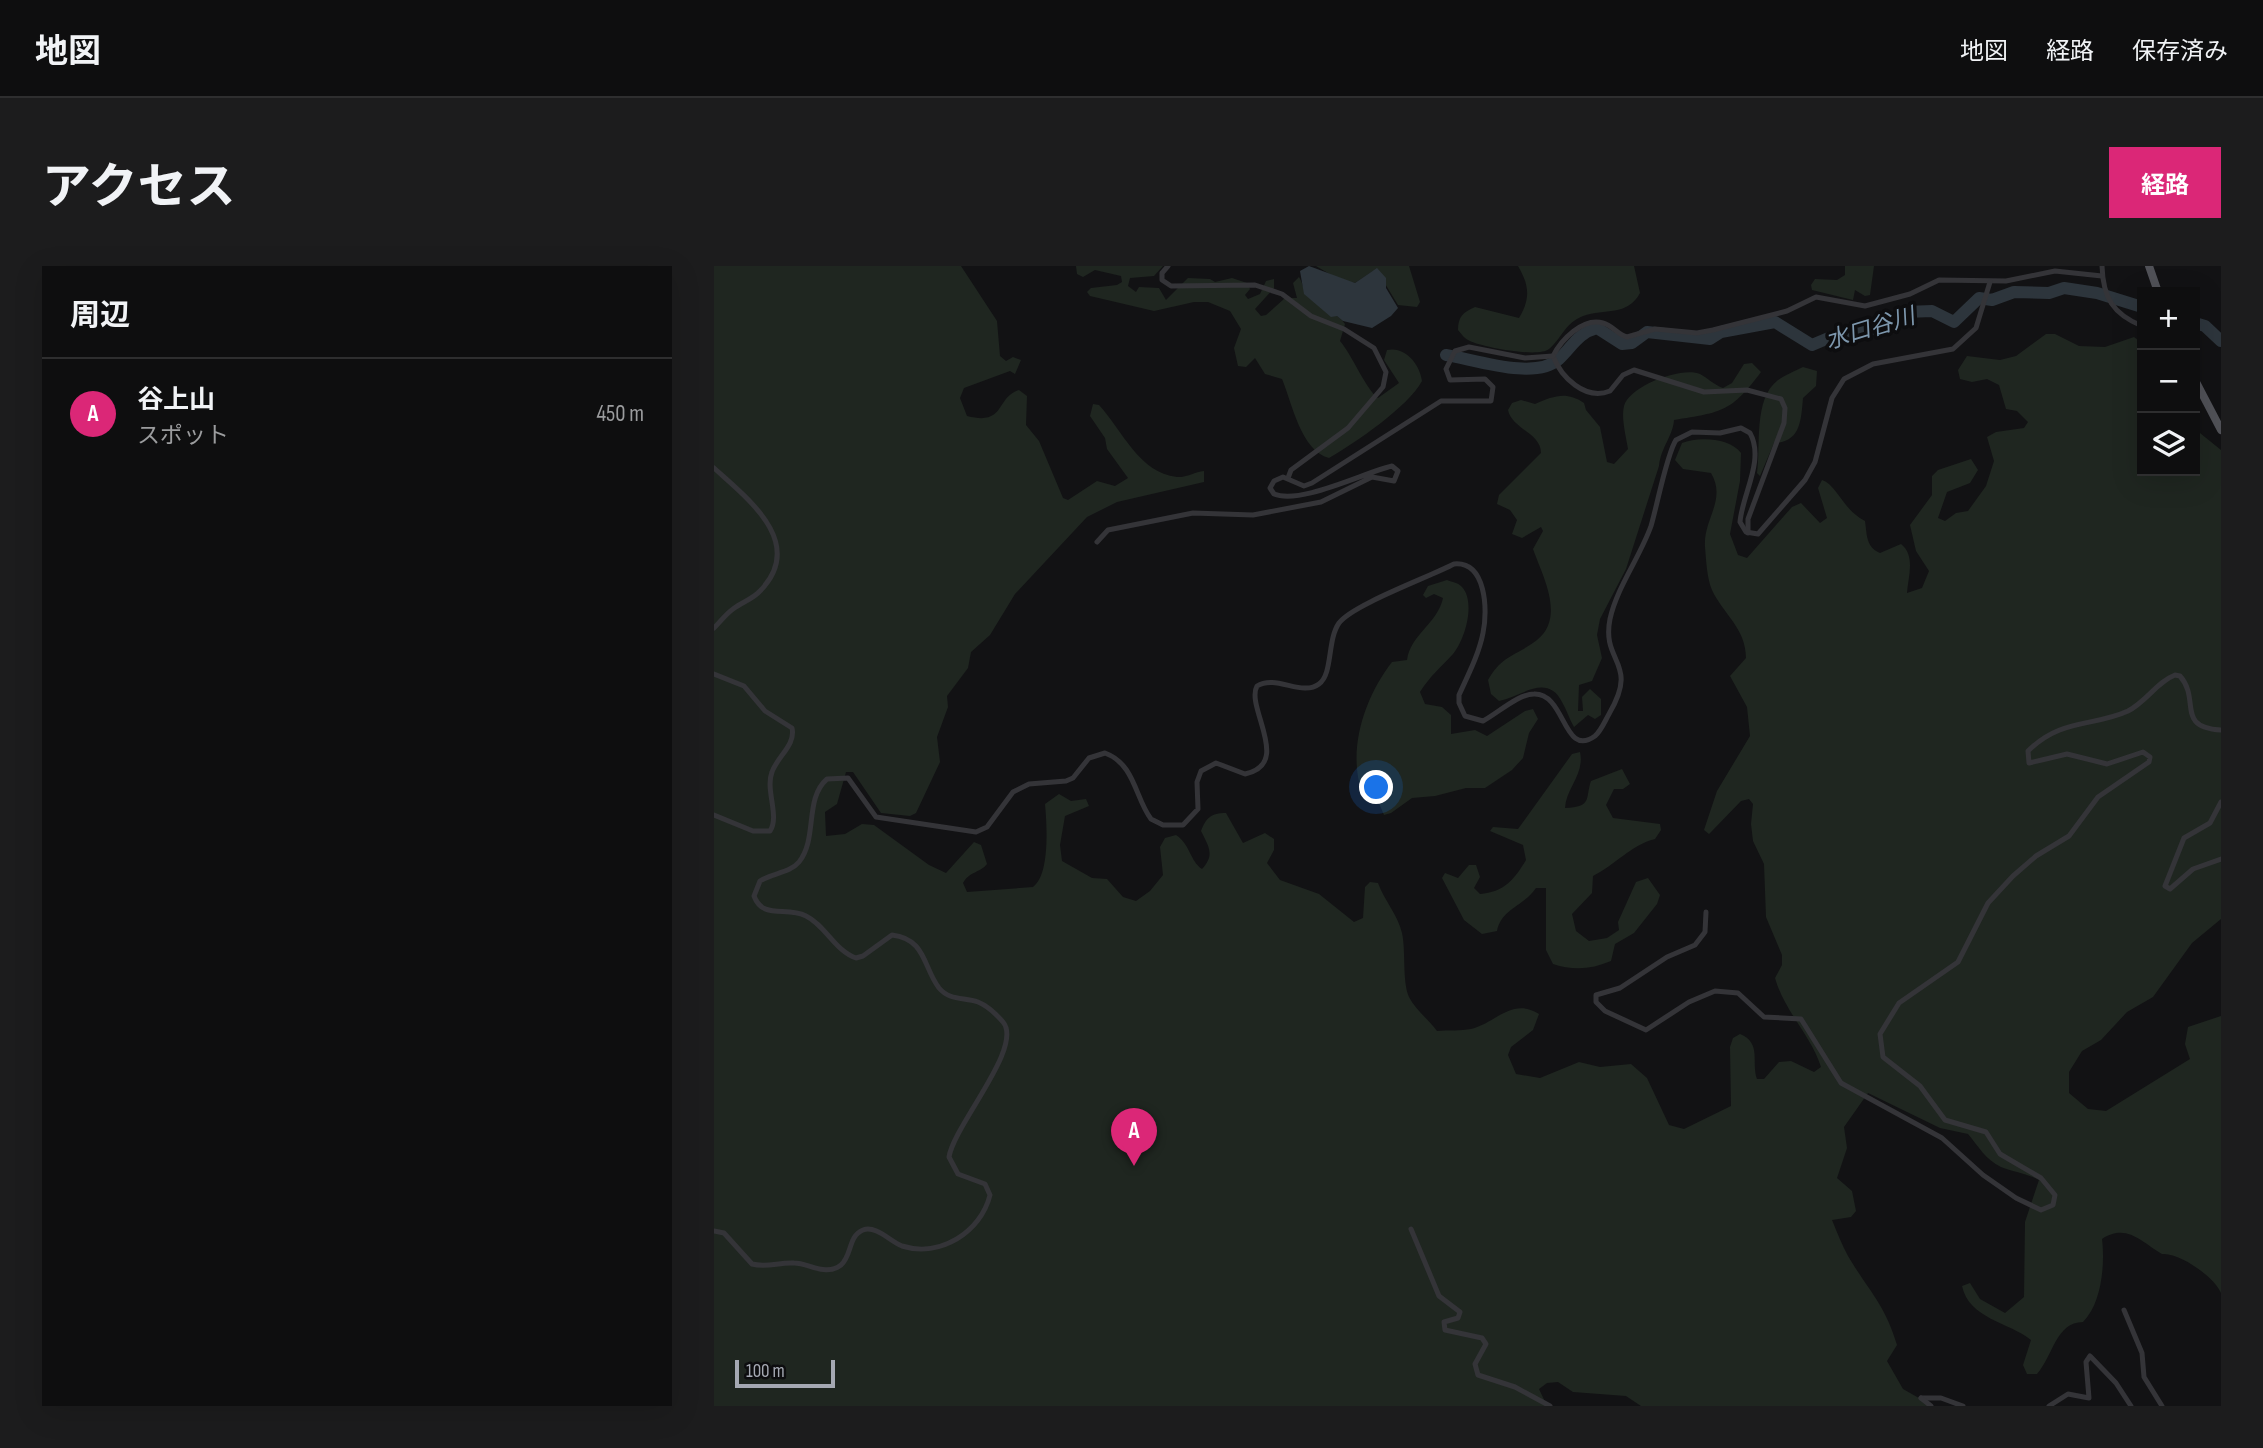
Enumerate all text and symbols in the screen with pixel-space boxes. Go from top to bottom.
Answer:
text: 地図 [35,32,101,72]
text: 地図 [1960,37,2008,66]
text: 経路 [2046,37,2094,66]
text: 保存済み [2132,37,2228,66]
button: 経路 [2109,147,2221,218]
text: アクセス [42,159,236,218]
map controls [2137,287,2200,476]
button: + [2137,287,2200,350]
text: 周辺 [70,298,130,334]
water label: 水口谷川 [1822,301,1921,356]
button: − [2137,350,2200,413]
text: 谷上山 [137,385,215,416]
text: A [88,400,98,428]
text: 450 m [596,400,644,428]
button: layers [2137,413,2200,476]
text: スポット [137,422,229,450]
your location [1359,770,1393,804]
pin: A [1111,1108,1157,1166]
scale bar [735,1357,835,1389]
text: 100 m [746,1360,785,1383]

